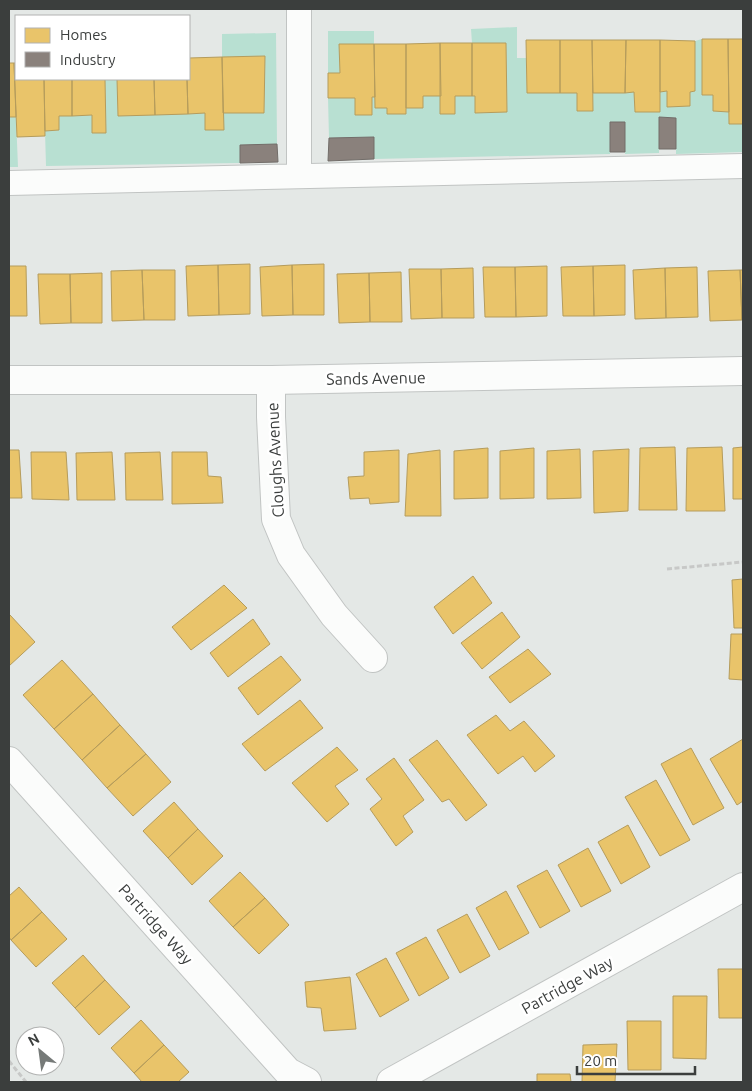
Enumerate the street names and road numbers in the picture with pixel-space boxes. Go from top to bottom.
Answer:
street label: Sands Avenue [326,368,426,388]
street label: Cloughs Avenue [263,402,287,518]
street label: Partridge Way [115,880,197,968]
street label: Partridge Way [518,952,616,1017]

